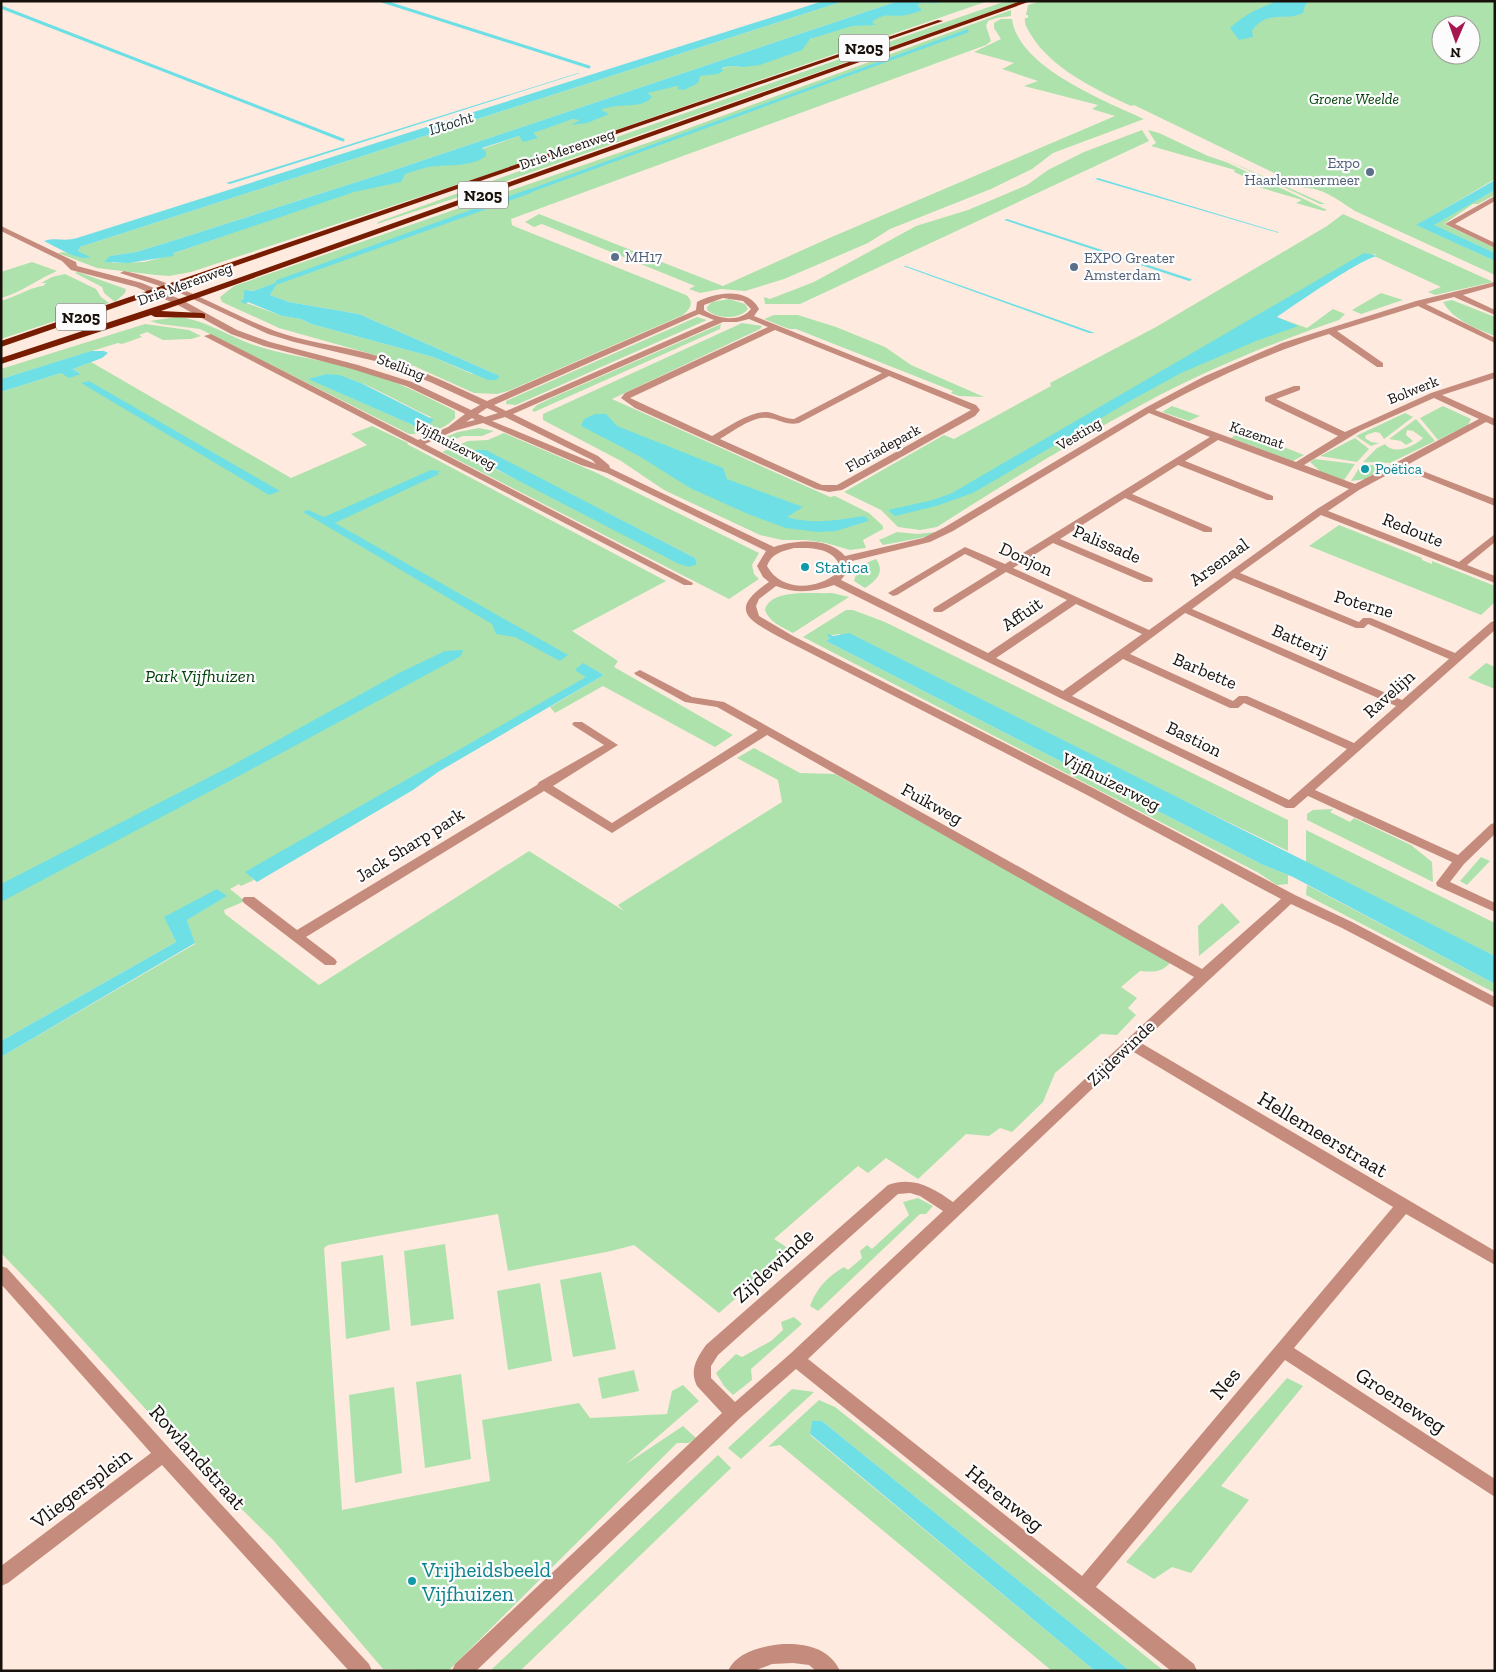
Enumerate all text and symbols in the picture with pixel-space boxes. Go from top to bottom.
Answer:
north arrow [1431,15,1481,65]
road number: N205 [839,34,889,62]
text: N [1450,44,1461,61]
park label: Groene Weelde [1309,90,1399,108]
water label: IJtocht [426,107,476,139]
street label: Drie Merenweg [517,124,617,174]
place label: Expo Haarlemmermeer [1245,154,1360,189]
marker: Expo Haarlemmermeer [1364,166,1376,178]
road number: N205 [458,182,508,208]
place label: MH17 [625,248,662,266]
place label: EXPO Greater Amsterdam [1084,249,1175,284]
marker: MH17 [609,251,621,263]
street label: Drie Merenweg [135,258,235,310]
marker: EXPO Greater Amsterdam [1068,261,1080,273]
road number: N205 [56,304,106,330]
street label: Stelling [375,350,427,384]
street label: Bolwerk [1385,372,1441,408]
street label: Vesting [1053,414,1105,455]
street label: Vijfhuizerweg [410,416,499,473]
street label: Kazemat [1227,417,1287,453]
street label: Floriadepark [843,420,924,476]
place label: Poëtica [1375,460,1422,478]
marker: Poëtica [1359,463,1371,475]
street label: Redoute [1379,508,1447,552]
street label: Palissade [1070,520,1144,568]
street label: Arsenaal [1185,533,1253,591]
street label: Donjon [996,537,1057,581]
place label: Statica [815,556,869,578]
marker: Statica [799,561,811,573]
street label: Poterne [1332,585,1396,623]
street label: Affuit [997,592,1047,636]
street label: Batterij [1269,619,1331,663]
street label: Barbette [1170,648,1240,694]
park label: Park Vijfhuizen [145,665,255,687]
street label: Ravelijn [1359,665,1420,723]
street label: Bastion [1163,716,1226,762]
street label: Vijfhuizerweg [1057,747,1164,816]
street label: Fuikweg [898,778,967,830]
street label: Jack Sharp park [352,803,469,887]
street label: Zijdewinde [1083,1015,1159,1091]
street label: Hellemeerstraat [1254,1085,1393,1183]
street label: Zijdewinde [728,1222,819,1308]
street label: Groeneweg [1351,1361,1451,1439]
street label: Nes [1204,1362,1246,1404]
street label: Rowlandstraat [144,1399,252,1515]
street label: Vliegersplein [25,1442,136,1534]
street label: Herenweg [961,1459,1049,1537]
place label: Vrijheidsbeeld Vijfhuizen [421,1557,552,1607]
marker: Vrijheidsbeeld Vijfhuizen [406,1575,418,1587]

